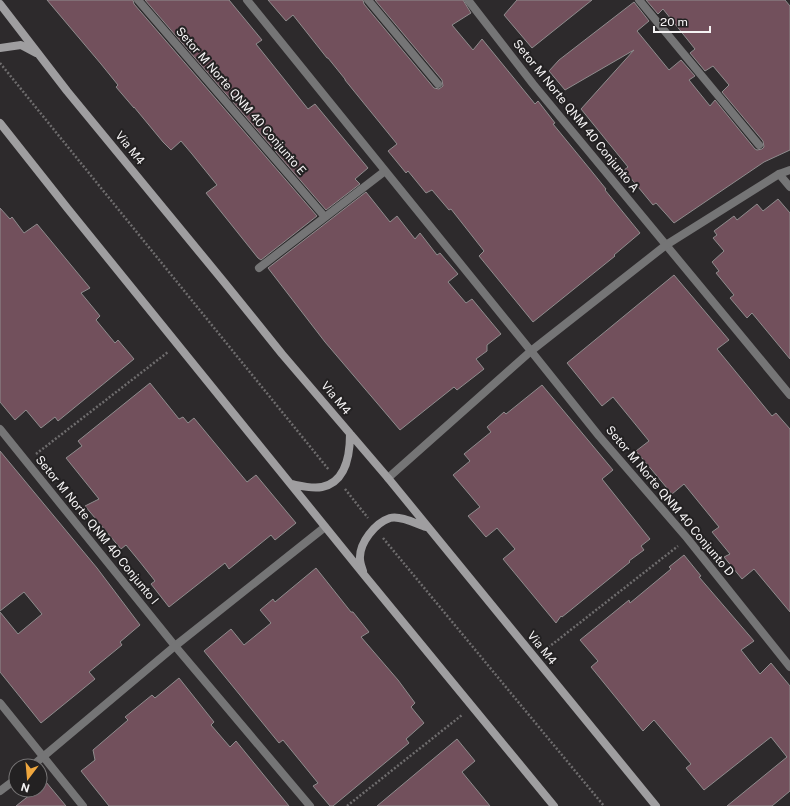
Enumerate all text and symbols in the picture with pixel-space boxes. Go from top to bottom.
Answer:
scale bar [654,8,710,34]
text: 20 m [660,15,688,29]
street label: Setor M Norte QNM 40 Conjunto E [173,24,309,178]
street label: Setor M Norte QNM 40 Conjunto A [510,37,642,195]
street label: Via M4 [112,129,148,168]
street label: Via M4 [318,379,354,418]
street label: Setor M Norte QNM 40 Conjunto D [603,423,737,579]
street label: Setor M Norte QNM 40 Conjunto I [33,453,161,607]
street label: Via M4 [524,629,560,668]
north arrow [8,758,48,798]
text: N [19,781,31,795]

